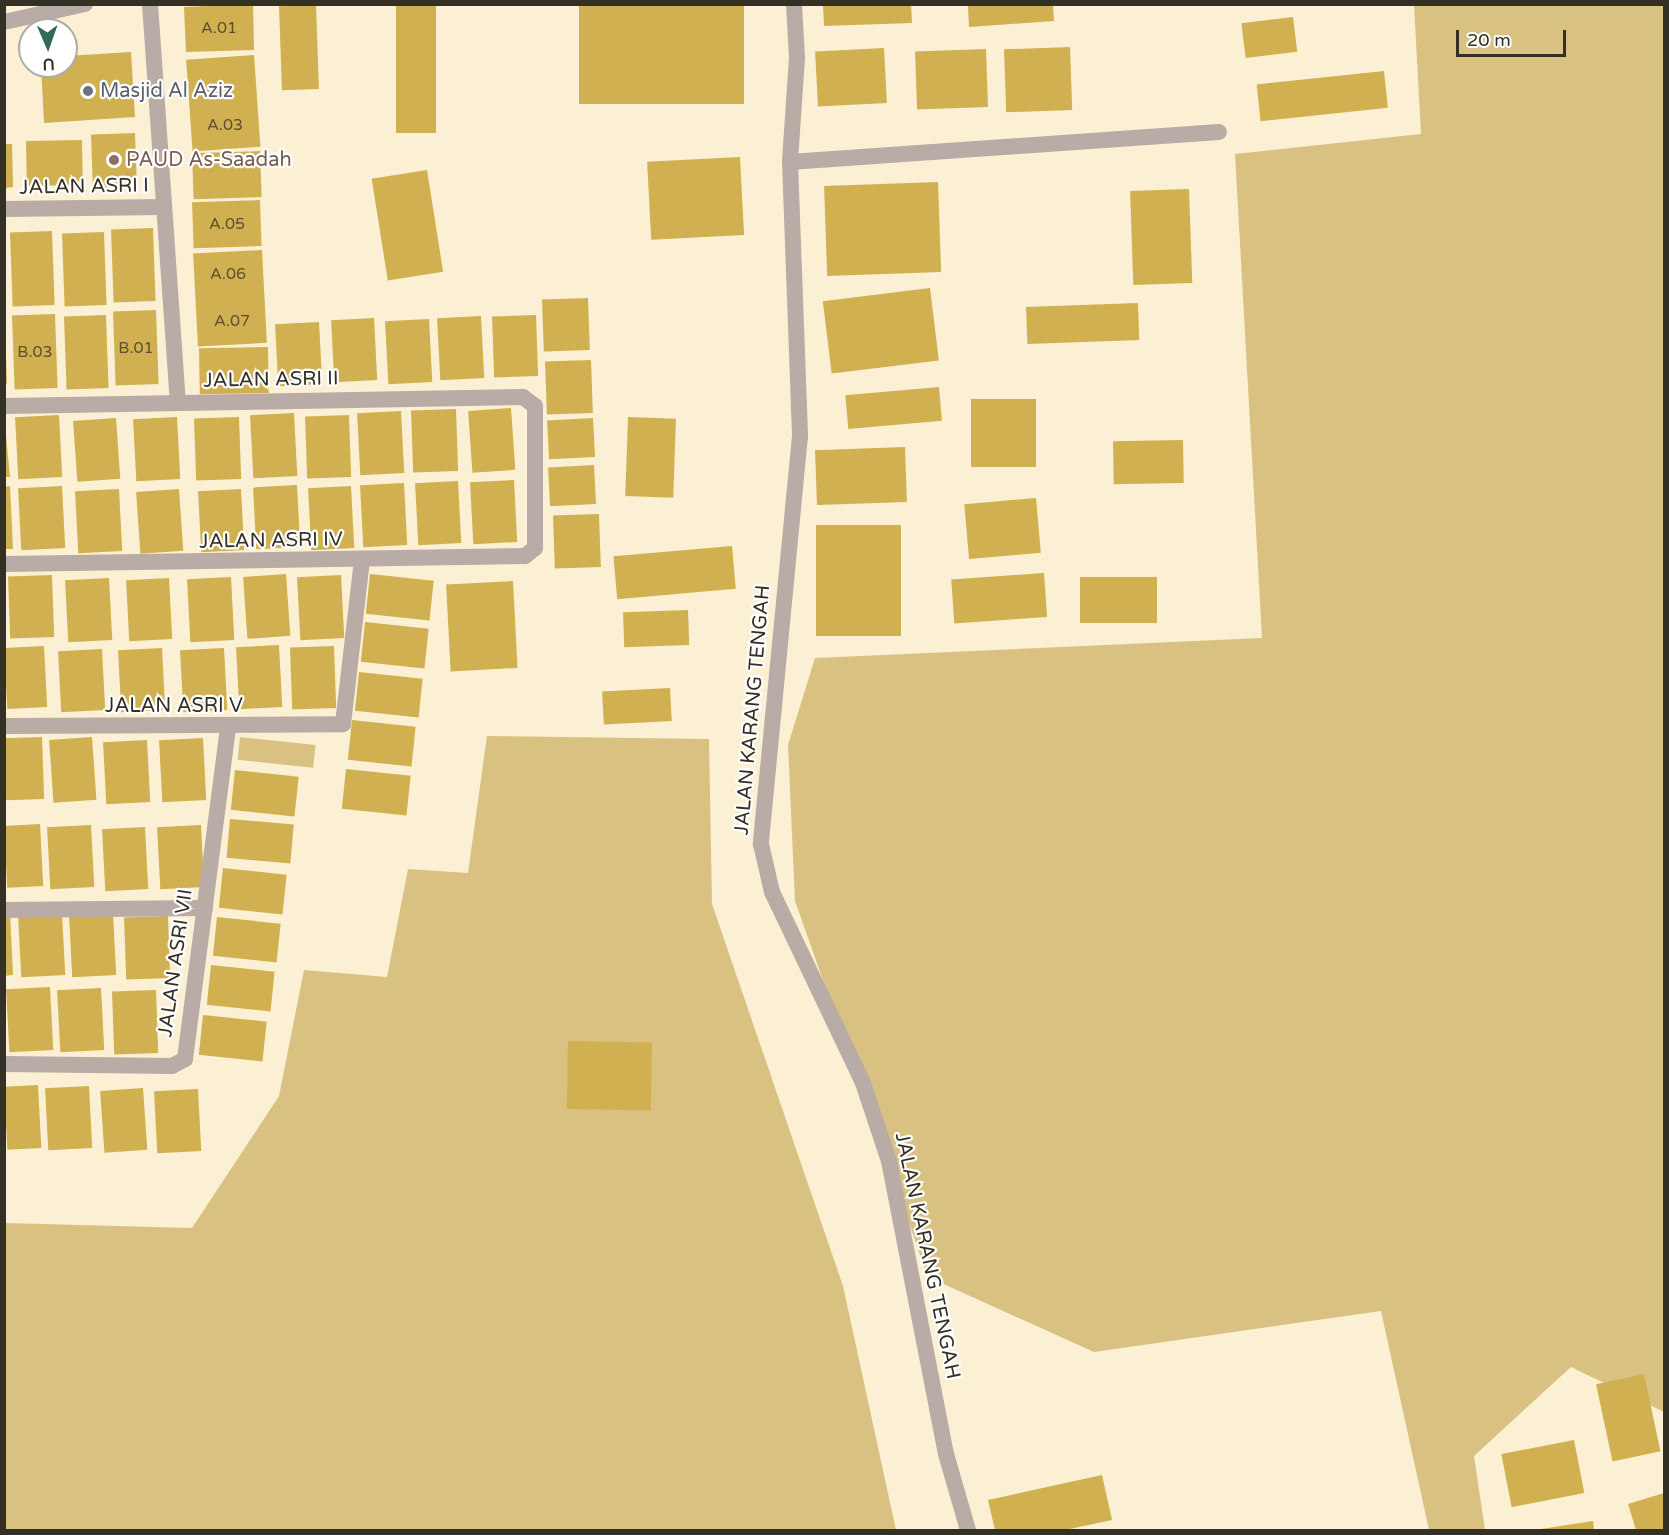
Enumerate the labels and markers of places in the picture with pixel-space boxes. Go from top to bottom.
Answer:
place label: Masjid Al Aziz [100,79,233,103]
marker: Masjid Al Aziz [81,84,95,98]
place label: PAUD As-Saadah [126,148,292,172]
marker: PAUD As-Saadah [107,153,121,167]

